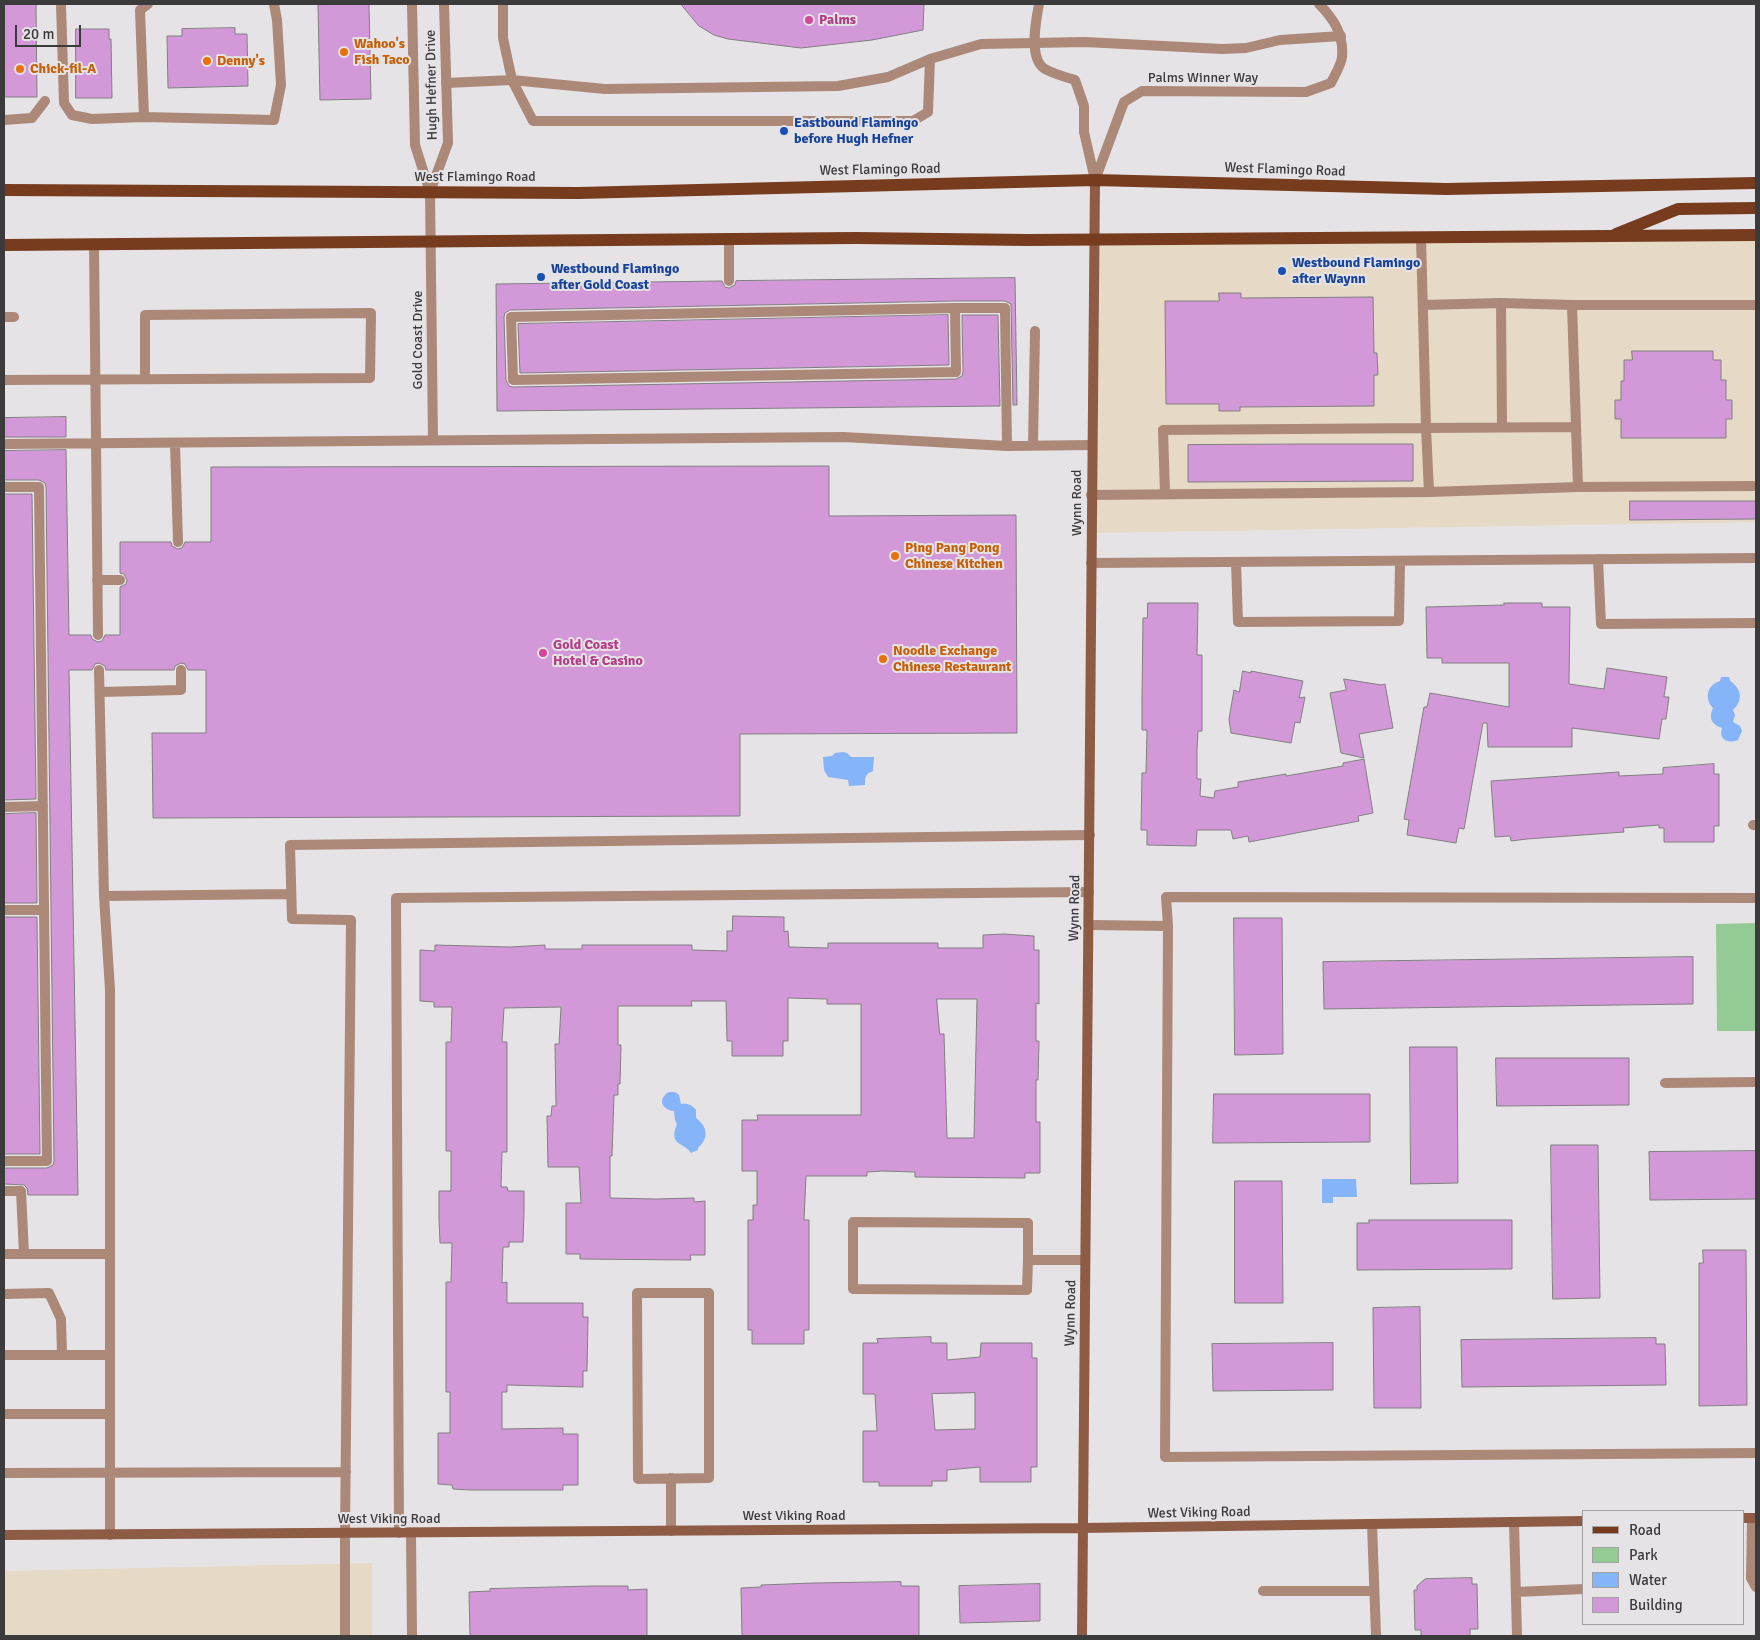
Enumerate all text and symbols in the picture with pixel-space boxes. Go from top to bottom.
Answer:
place label: Palms [819,12,856,28]
marker: Palms [803,14,815,26]
scale bar [18,15,84,47]
text: 20 m [23,25,54,43]
street label: Hugh Hefner Drive [423,30,441,140]
place label: Wahoo's Fish Taco [354,36,410,68]
marker: Wahoo's Fish Taco [338,46,350,58]
place label: Denny's [217,53,265,69]
marker: Denny's [201,55,213,67]
place label: Chick-fil-A [30,61,96,77]
marker: Chick-fil-A [14,63,26,75]
street label: Palms Winner Way [1148,70,1258,86]
place label: Eastbound Flamingo before Hugh Hefner [794,115,918,148]
marker: Eastbound Flamingo before Hugh Hefner [778,125,790,137]
street label: West Flamingo Road [1224,159,1346,181]
street label: West Flamingo Road [819,161,941,179]
street label: West Flamingo Road [414,169,536,185]
place label: Westbound Flamingo after Waynn [1292,255,1420,288]
place label: Westbound Flamingo after Gold Coast [551,261,679,294]
marker: Westbound Flamingo after Waynn [1276,265,1288,277]
marker: Westbound Flamingo after Gold Coast [535,271,547,283]
street label: Gold Coast Drive [410,291,426,389]
street label: Wynn Road [1069,470,1085,536]
place label: Ping Pang Pong Chinese Kitchen [905,540,1003,572]
marker: Ping Pang Pong Chinese Kitchen [889,550,901,562]
place label: Gold Coast Hotel & Casino [553,637,643,670]
place label: Noodle Exchange Chinese Restaurant [893,643,1011,676]
marker: Gold Coast Hotel & Casino [537,647,549,659]
marker: Noodle Exchange Chinese Restaurant [877,653,889,665]
street label: Wynn Road [1066,875,1084,941]
street label: Wynn Road [1062,1280,1080,1346]
street label: West Viking Road [1147,1504,1251,1522]
street label: West Viking Road [742,1508,846,1524]
legend [1582,1510,1745,1625]
street label: West Viking Road [337,1511,441,1527]
text: Road [1629,1521,1661,1539]
text: Park [1629,1546,1658,1564]
text: Water [1629,1571,1667,1589]
text: Building [1629,1596,1683,1614]

